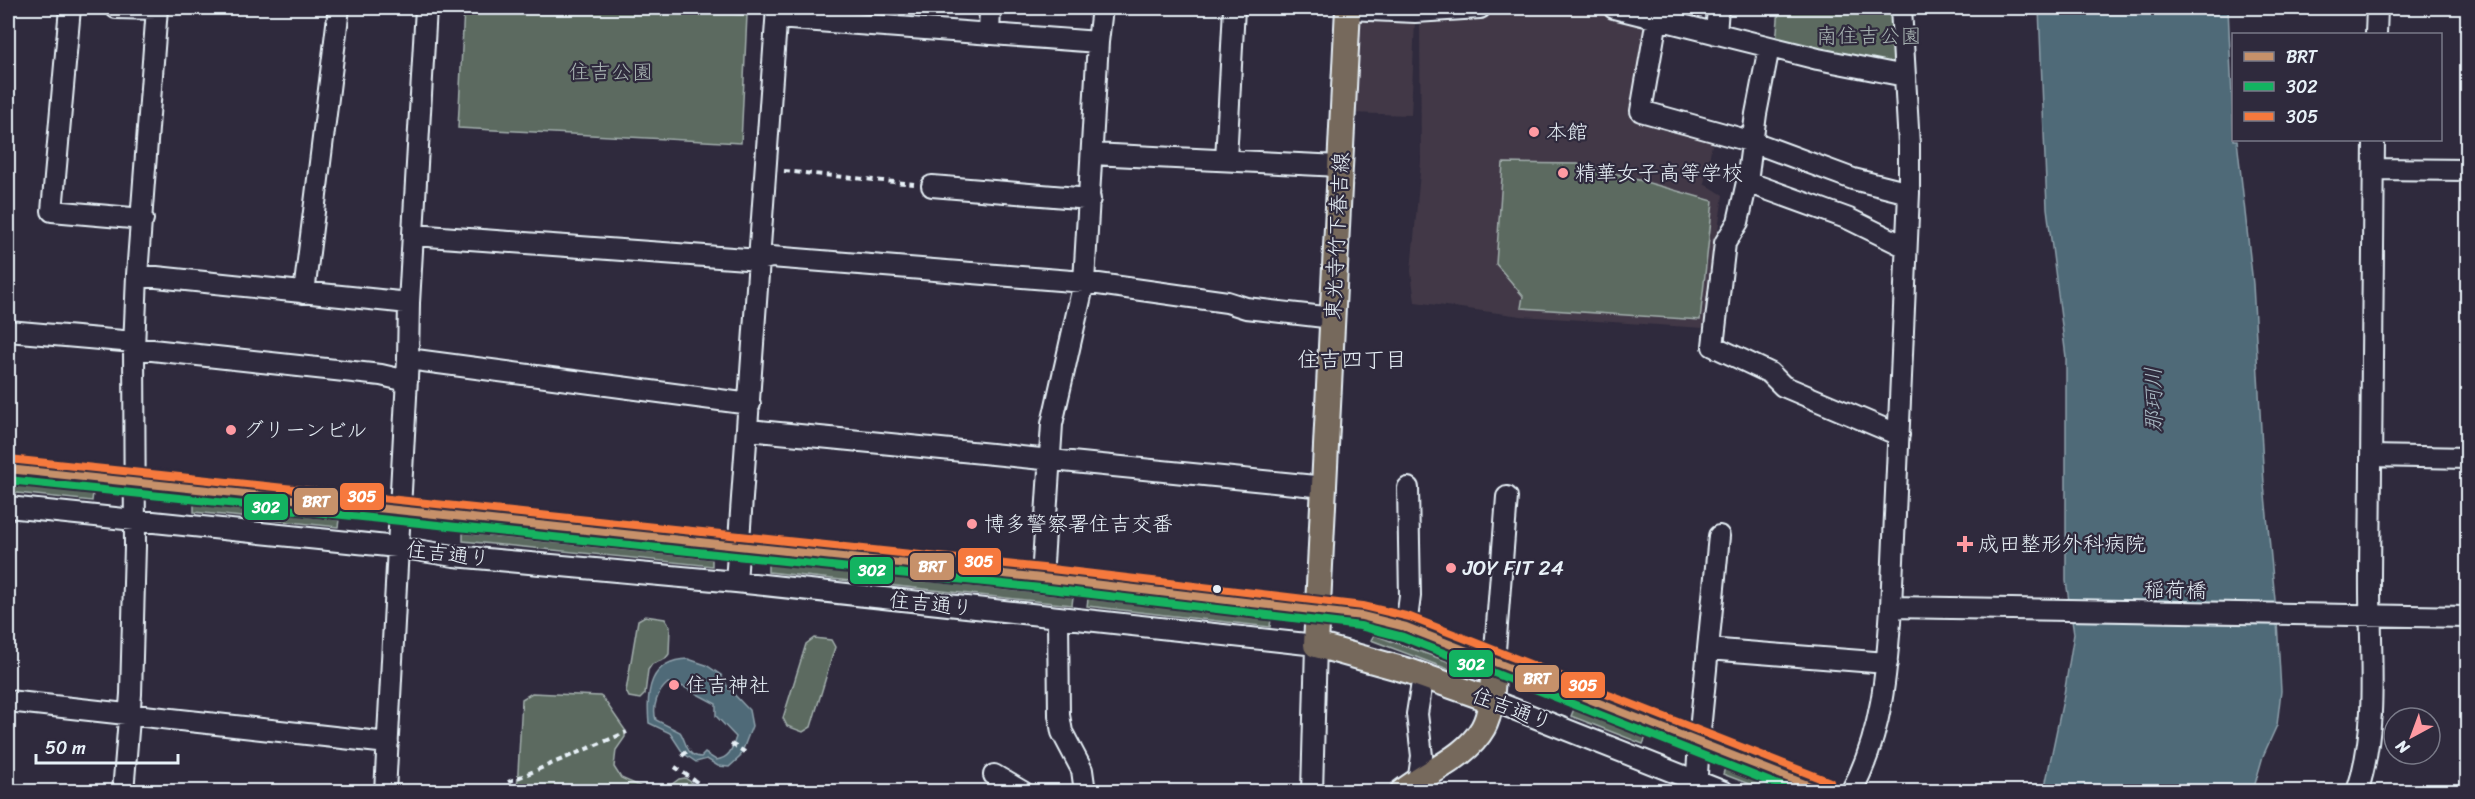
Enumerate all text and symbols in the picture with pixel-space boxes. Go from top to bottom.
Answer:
park label: 南住吉公園 [1817,17,1922,55]
legend [2232,33,2442,141]
text: BRT [2286,41,2318,73]
park label: 住吉公園 [569,53,653,91]
text: 302 [2286,71,2318,103]
text: 305 [2286,101,2318,133]
place label: 本館 [1546,113,1588,151]
marker: 本館 [1527,125,1541,139]
street label: 東光寺竹下春吉線 [1314,151,1360,321]
place label: 精華女子高等学校 [1575,154,1743,192]
marker: 精華女子高等学校 [1556,166,1570,180]
district label: 住吉四丁目 [1297,340,1407,379]
water label: 那珂川 [2133,367,2174,433]
place label: グリーンビル [243,411,367,449]
marker: グリーンビル [224,423,238,437]
line badge: 305 [339,482,385,511]
text: 305 [347,482,377,511]
line badge: BRT [293,487,339,516]
text: BRT [302,487,331,516]
line badge: 302 [243,493,289,521]
text: 302 [251,493,281,522]
place label: 博多警察署住吉交番 [984,505,1173,543]
marker: 博多警察署住吉交番 [965,517,979,531]
place label: 成田整形外科病院 [1978,525,2146,563]
street label: 住吉通り [404,530,492,578]
marker: 成田整形外科病院 [1956,535,1974,553]
line badge: 305 [957,547,1002,576]
text: 305 [964,547,994,576]
place label: JOY FIT 24 [1462,549,1564,587]
line badge: BRT [909,552,955,581]
text: BRT [918,552,947,581]
line badge: 302 [849,556,894,585]
text: 302 [857,556,887,585]
marker: JOY FIT 24 [1444,561,1458,575]
street label: 稲荷橋 [2143,570,2207,610]
street label: 住吉通り [887,581,975,627]
unlabelled marker [1211,583,1223,595]
line badge: 302 [1448,649,1494,678]
text: 302 [1456,650,1486,679]
line badge: BRT [1514,664,1560,693]
text: BRT [1523,664,1552,693]
place label: 住吉神社 [686,666,770,704]
line badge: 305 [1560,671,1606,699]
text: 305 [1568,671,1598,700]
street label: 住吉通り [1466,676,1558,742]
marker: 住吉神社 [667,678,681,692]
north arrow [2382,706,2442,766]
scale bar [36,727,178,765]
text: 50 m [45,732,86,764]
text: N [2388,732,2417,762]

